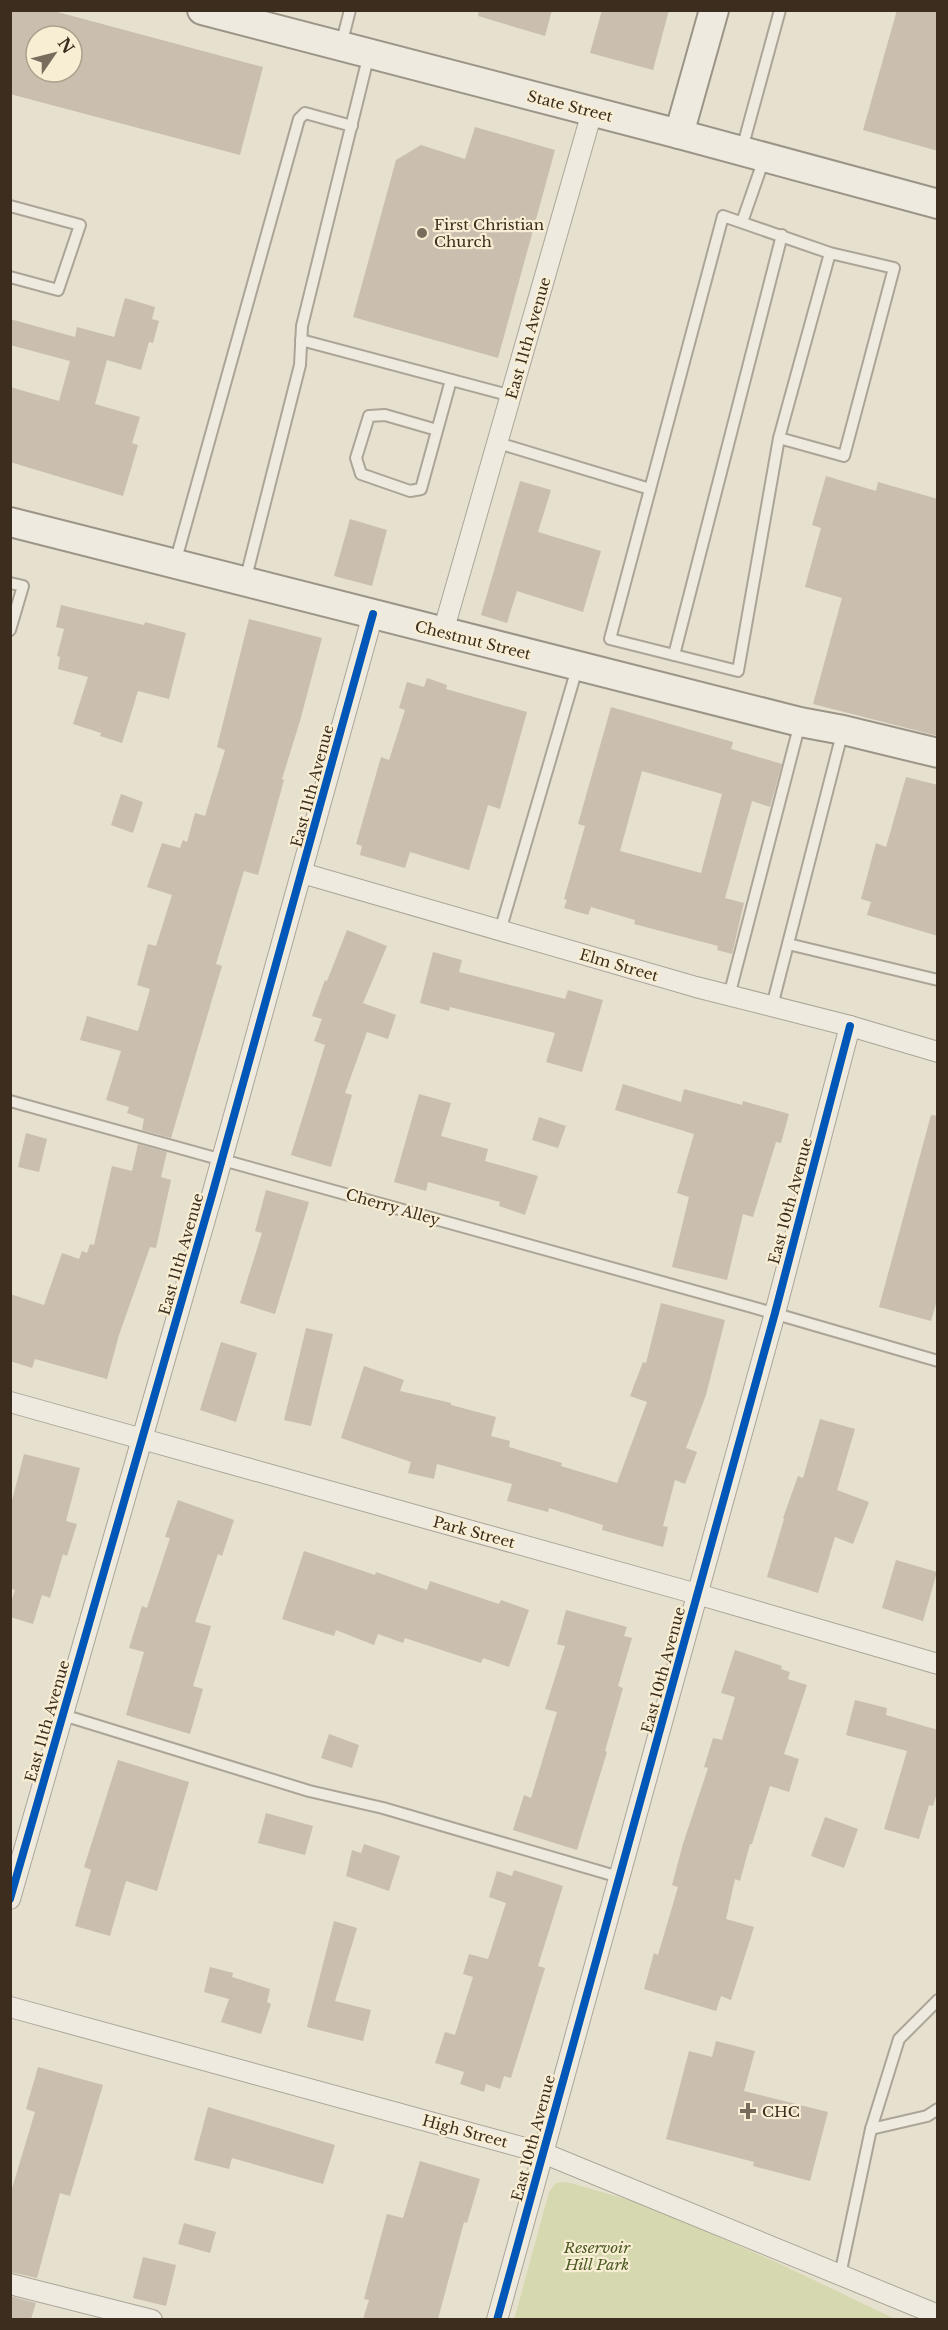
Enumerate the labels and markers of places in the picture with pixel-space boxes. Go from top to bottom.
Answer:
place label: First Christian Church [434,215,544,251]
marker: First Christian Church [415,226,429,240]
marker: CHC [739,2102,757,2120]
place label: CHC [762,2102,800,2121]

